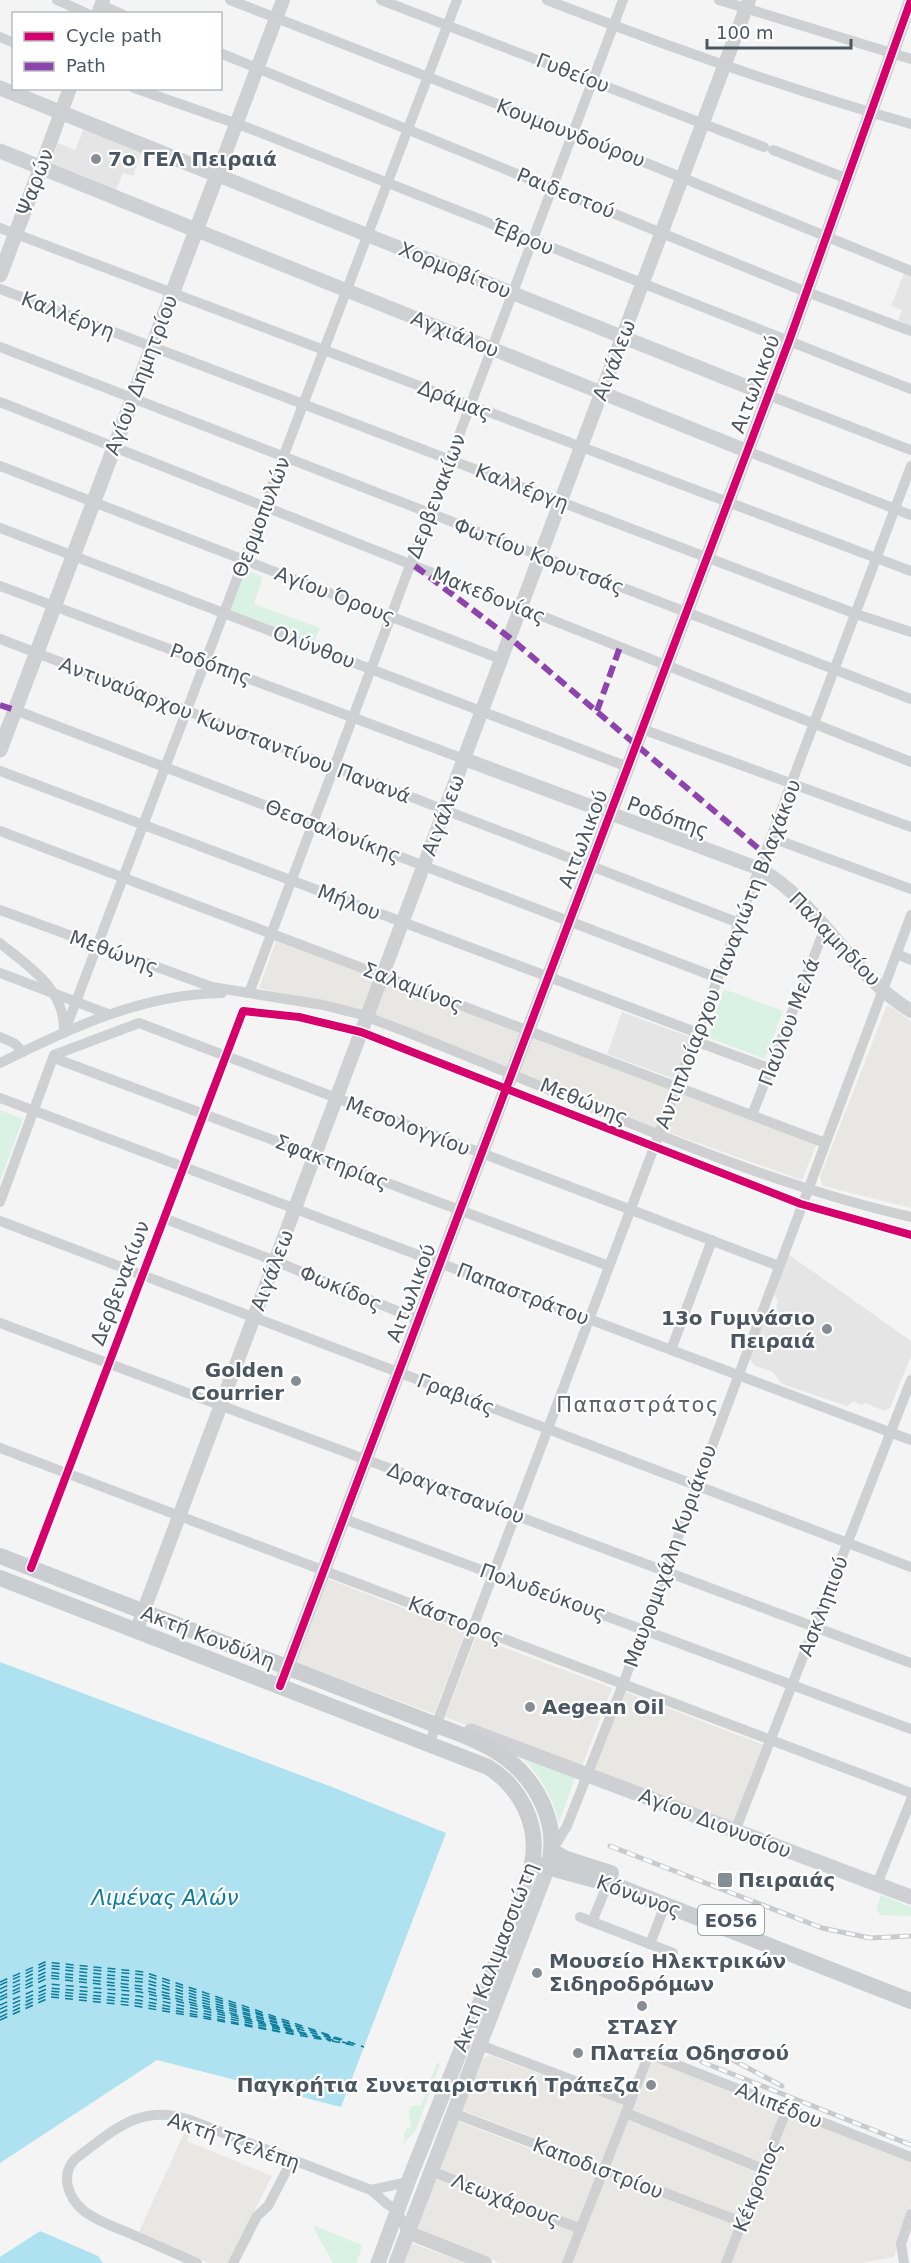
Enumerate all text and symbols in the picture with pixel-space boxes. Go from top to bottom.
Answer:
legend [12,12,222,90]
scale bar [707,12,851,50]
text: 100 m [716,22,774,43]
text: Cycle path [66,25,162,46]
street label: Γυθείου [533,48,613,98]
text: Path [66,55,106,76]
street label: Κουμουνδούρου [493,94,649,172]
street label: Ψαρών [11,145,59,219]
place label: 7ο ΓΕΛ Πειραιά [108,147,277,171]
marker: 7ο ΓΕΛ Πειραιά [89,152,103,166]
street label: Ραιδεστού [513,162,619,224]
street label: Έβρου [488,213,557,260]
street label: Χορμοβίτου [395,237,515,303]
street label: Καλλέργη [18,286,118,344]
street label: Αγίου Δημητρίου [99,292,183,458]
street label: Αγχιάλου [408,306,502,362]
street label: Αιγάλεω [588,316,640,404]
street label: Αιτωλικού [725,331,785,437]
street label: Δράμας [415,375,495,425]
street label: Δερβενακίων [401,430,471,562]
street label: Θερμοπυλών [227,453,295,581]
street label: Καλλέργη [472,458,572,516]
street label: Φωτίου Κορυτσάς [450,512,628,600]
street label: Αγίου Όρους [271,561,399,629]
street label: Μακεδονίας [429,561,549,629]
street label: Ολύνθου [269,620,359,674]
street label: Ροδόπης [167,638,255,690]
street label: Αντιναύαρχου Κωνσταντίνου Πανανά [56,652,414,808]
street label: Αιγάλεω [417,771,469,859]
street label: Αντιπλοίαρχου Παναγιώτη Βλαχάκου [650,776,806,1132]
street label: Αιτωλικού [553,786,613,892]
street label: Ροδόπης [624,791,712,843]
street label: Θεσσαλονίκης [262,794,404,868]
street label: Μήλου [314,879,384,925]
street label: Παλαμηδίου [784,887,886,991]
street label: Μεθώνης [66,925,162,979]
street label: Παύλου Μελά [754,955,824,1089]
street label: Σαλαμίνος [359,957,467,1017]
street label: Μεθώνης [537,1073,631,1129]
street label: Μεσολογγίου [342,1091,474,1161]
street label: Σφακτηρίας [272,1129,392,1195]
street label: Δερβενακίων [85,1217,155,1349]
street label: Αιγάλεω [246,1226,298,1314]
street label: Αιτωλικού [381,1240,441,1346]
street label: Παπαστράτου [453,1258,593,1330]
street label: Φωκίδος [296,1260,386,1316]
place label: 13ο Γυμνάσιο Πειραιά [661,1306,815,1353]
marker: 13ο Γυμνάσιο Πειραιά [820,1322,834,1336]
place label: Golden Courrier [191,1358,284,1405]
street label: Γραβιάς [414,1368,498,1420]
marker: Golden Courrier [289,1374,303,1388]
district label: Παπαστράτος [556,1393,720,1417]
street label: Μαυρομιχάλη Κυριάκου [619,1441,721,1671]
street label: Δραγατσανίου [384,1457,528,1529]
street label: Ασκληπιού [793,1553,853,1659]
street label: Πολυδεύκους [477,1558,609,1626]
street label: Κάστορος [405,1591,507,1649]
street label: Ακτή Κονδύλη [138,1600,278,1674]
place label: Aegean Oil [542,1695,664,1719]
marker: Aegean Oil [523,1700,537,1714]
street label: Αγίου Διονυσίου [635,1783,795,1863]
street label: Ακτή Καλιμασσιώτη [448,1859,542,2055]
place label: Πειραιάς [738,1868,835,1892]
street label: Κόνωνος [593,1870,685,1922]
marker: Πειραιάς [716,1871,734,1889]
water label: Λιμένας Αλών [90,1886,239,1910]
road number: ΕΟ56 [698,1905,764,1935]
place label: Μουσείο Ηλεκτρικών Σιδηροδρόμων [549,1949,786,1996]
marker: Μουσείο Ηλεκτρικών Σιδηροδρόμων [530,1966,544,1980]
marker: ΣΤΑΣΥ [635,1999,649,2013]
place label: ΣΤΑΣΥ [607,2015,678,2039]
place label: Πλατεία Οδησσού [590,2041,789,2065]
marker: Πλατεία Οδησσού [571,2046,585,2060]
place label: Παγκρήτια Συνεταιριστική Τράπεζα [237,2073,639,2097]
street label: Αλιπέδου [732,2077,826,2133]
marker: Παγκρήτια Συνεταιριστική Τράπεζα [644,2078,658,2092]
street label: Ακτή Τζελέπη [165,2107,303,2175]
street label: Καποδιστρίου [529,2132,667,2204]
street label: Κέκροπος [728,2137,786,2235]
street label: Λεωχάρους [448,2168,564,2232]

